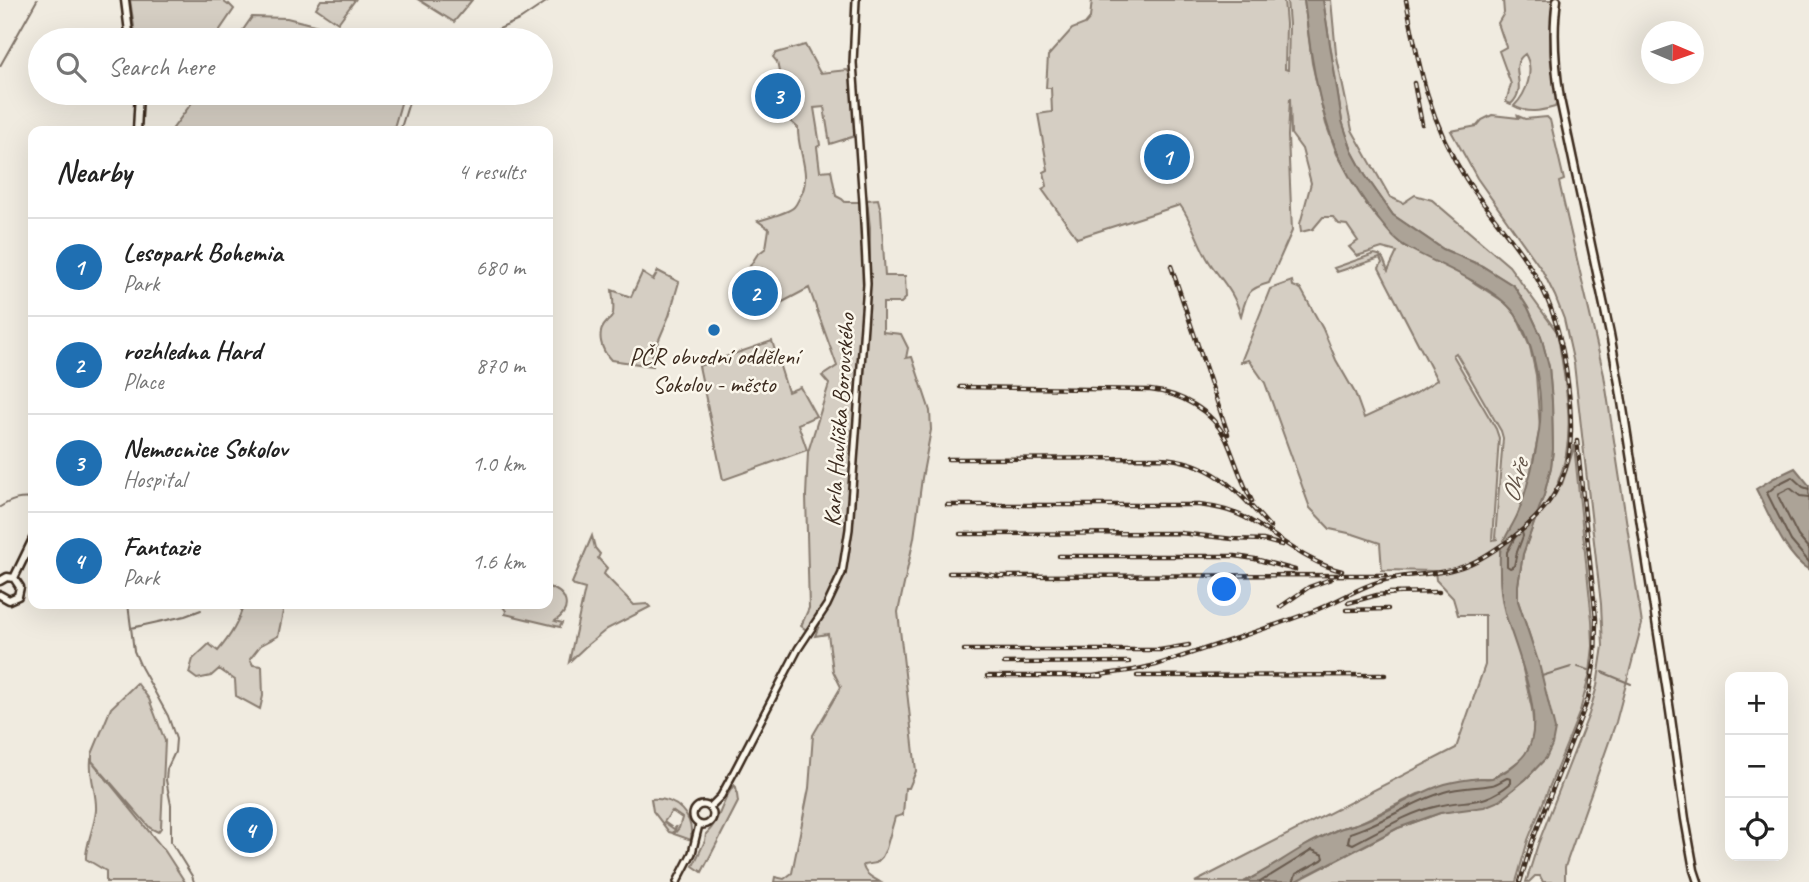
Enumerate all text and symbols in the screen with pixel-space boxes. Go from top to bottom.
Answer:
north arrow [1641,21,1704,84]
search box [28,28,553,105]
icon: search [52,48,90,86]
text: Search here [108,50,214,83]
pin: 3 [755,70,801,122]
pin: 1 [1144,131,1190,183]
text: Nearby [56,153,132,191]
text: 4 results [458,157,525,186]
text: Lesopark Bohemia [123,236,283,269]
text: 1 [74,253,84,282]
text: 680 m [476,253,525,282]
pin: 2 [732,267,778,319]
text: Park [123,269,159,298]
street label: Karla Havlíčka Borovského [817,311,862,527]
marker: PČR obvodní oddělení Sokolov - město [706,322,722,338]
text: rozhledna Hard [123,334,261,367]
place label: PČR obvodní oddělení Sokolov - město [629,341,803,399]
text: 2 [74,351,84,380]
text: 870 m [476,351,525,380]
text: Place [123,367,163,396]
text: Nemocnice Sokolov [123,432,287,465]
text: 3 [74,449,84,478]
text: 1.0 km [472,449,525,478]
water label: Ohře [1493,452,1538,506]
text: Hospital [123,465,186,494]
text: Fantazie [123,530,199,563]
text: 4 [74,547,84,576]
text: 1.6 km [472,547,525,576]
text: Park [123,563,159,592]
your location [1207,572,1241,606]
map controls [1725,672,1788,861]
button: + [1725,672,1788,735]
button: − [1725,735,1788,798]
button: locate [1725,798,1788,861]
pin: 4 [227,804,273,856]

